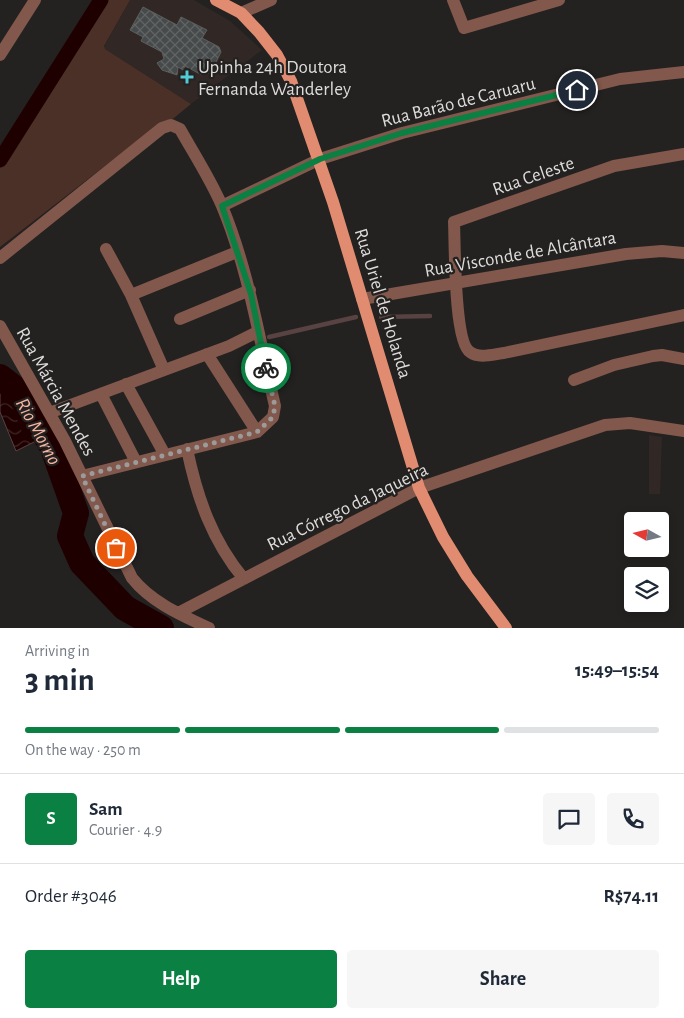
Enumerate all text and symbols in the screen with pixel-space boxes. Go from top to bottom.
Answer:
place label: Upinha 24h Doutora Fernanda Wanderley [198,58,351,99]
pin [556,69,598,111]
marker: Upinha 24h Doutora Fernanda Wanderley [180,70,194,84]
street label: Rua Barão de Caruaru [379,74,538,131]
icon: home [563,76,591,104]
street label: Rua Celeste [490,154,577,199]
street label: Rua Uriel de Holanda [351,226,415,381]
street label: Rua Visconde de Alcântara [423,228,618,281]
street label: Rua Márcia Mendes [12,324,99,459]
courier [241,343,291,393]
icon: bike [252,354,280,382]
water label: Rio Morno [12,395,65,468]
street label: Rua Córrego da Jaqueira [264,460,431,555]
north arrow [624,512,669,558]
map controls [624,512,669,612]
pin [95,527,137,569]
icon: bag [102,534,130,562]
button: layers [624,567,669,612]
text: Arriving in [25,643,90,659]
text: 15:49–15:54 [575,661,659,680]
text: 3 min [25,664,95,696]
text: On the way · 250 m [25,742,141,758]
button: chat [543,793,595,845]
button: phone [607,793,659,845]
text: Sam [89,800,123,819]
text: S [46,809,56,828]
text: Courier · 4.9 [89,822,162,838]
text: Order #3046 [25,887,117,906]
text: R$74.11 [603,887,659,906]
button: Help [25,950,337,1008]
button: Share [347,950,659,1008]

